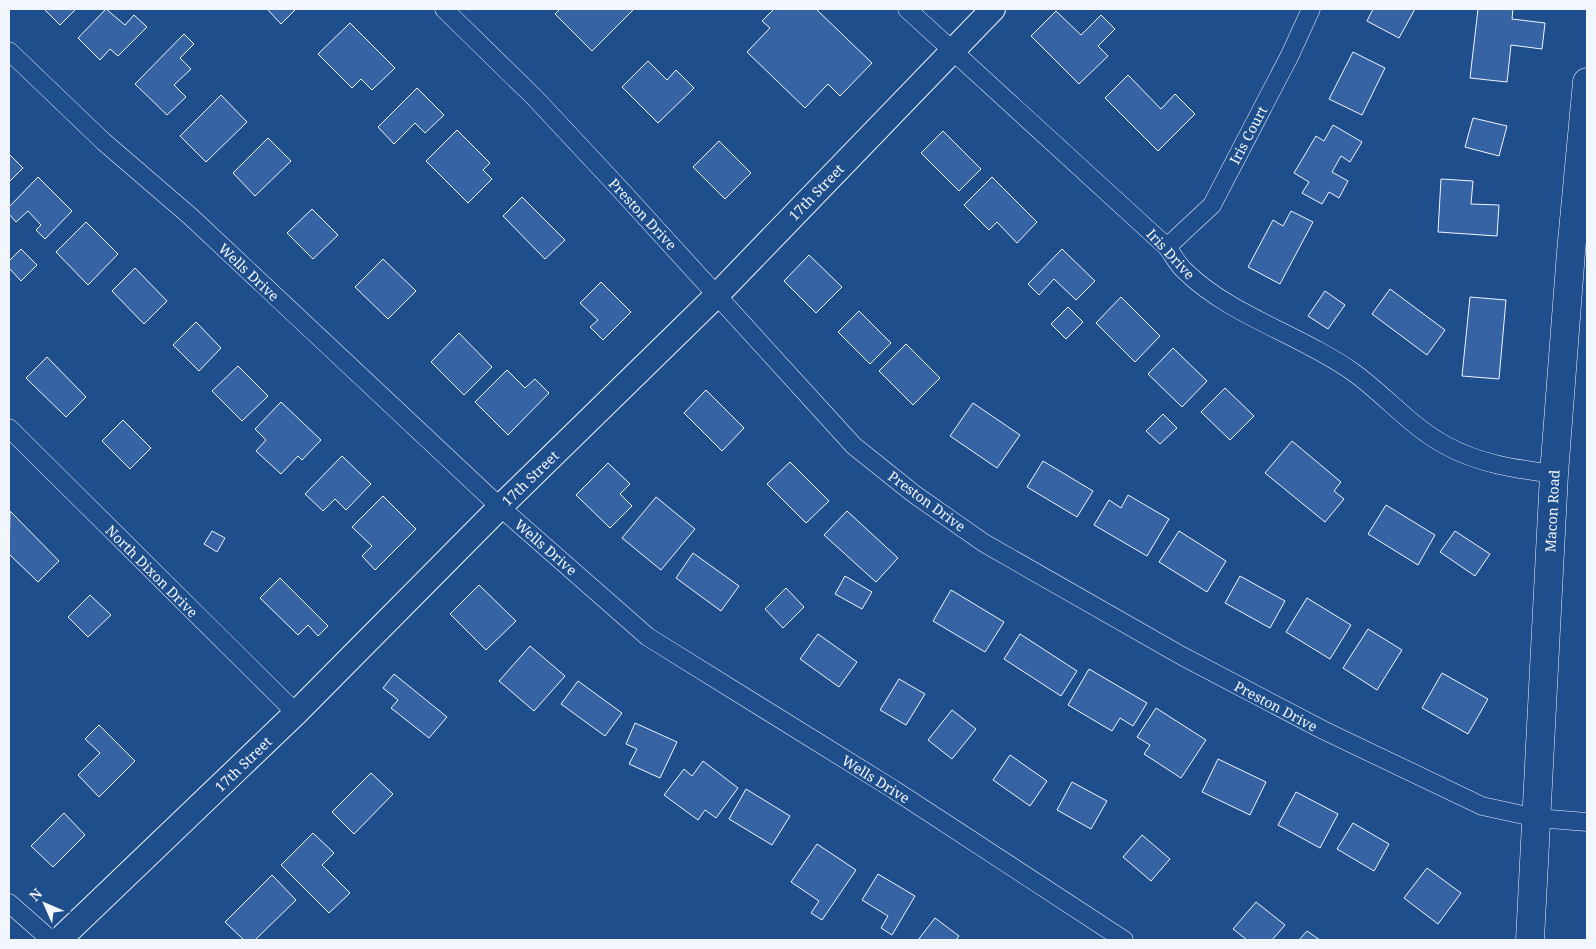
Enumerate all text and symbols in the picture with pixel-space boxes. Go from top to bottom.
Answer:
street label: Iris Court [1225,103,1271,167]
street label: 17th Street [784,159,848,225]
street label: Preston Drive [605,174,681,254]
street label: Iris Drive [1143,224,1199,284]
street label: Wells Drive [214,239,284,305]
street label: 17th Street [497,446,563,510]
street label: Preston Drive [884,466,970,536]
street label: Macon Road [1540,469,1564,553]
street label: Wells Drive [511,515,581,579]
street label: North Dixon Drive [102,521,202,621]
street label: Preston Drive [1231,676,1321,736]
street label: 17th Street [210,732,276,796]
street label: Wells Drive [838,751,914,807]
north arrow [20,879,70,929]
text: N [25,884,46,905]

